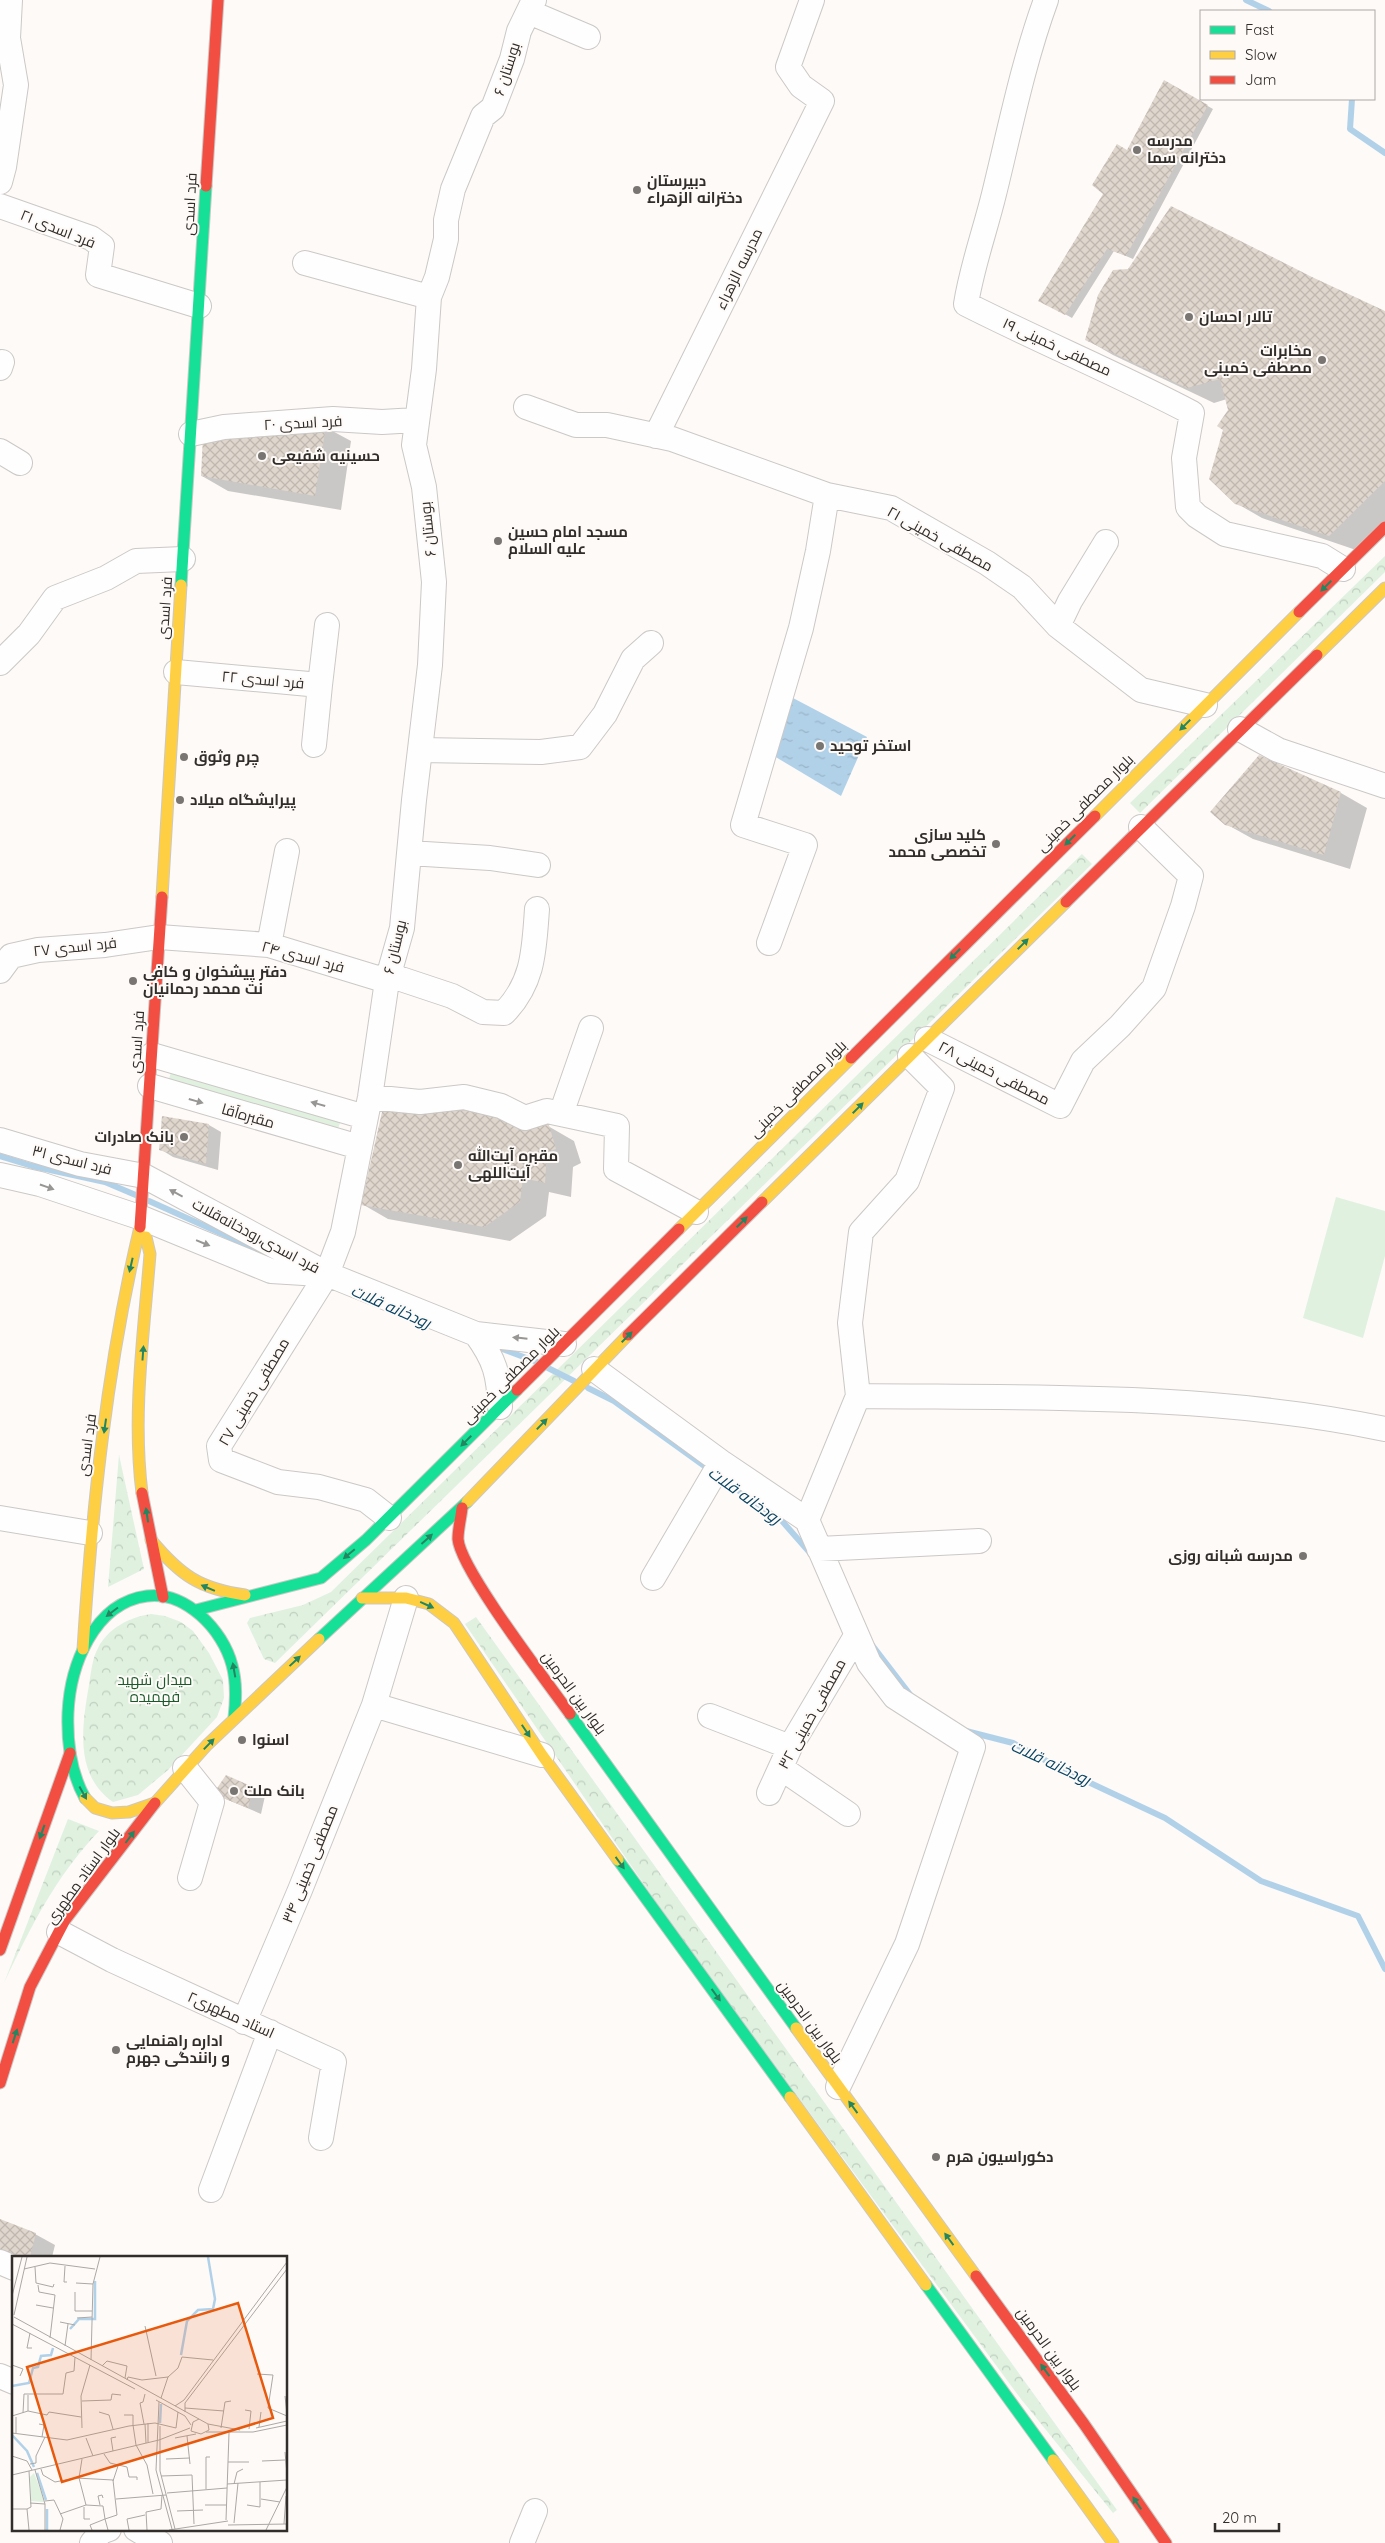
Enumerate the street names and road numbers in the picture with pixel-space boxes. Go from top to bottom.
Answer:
street label: بوستان ۶ [489,40,525,98]
street label: فرد اسدی [178,172,202,236]
street label: فرد اسدی ۲۱ [17,205,99,253]
street label: مدرسه الزهراء [711,225,766,313]
street label: مصطفی خمینی ۱۹ [999,313,1115,381]
street label: فرد اسدی ۲۰ [263,411,343,435]
street label: بوستان ۶ [415,501,441,557]
street label: مصطفی خمینی ۲۱ [884,502,996,576]
street label: فرد اسدی [153,576,177,640]
street label: فرد اسدی ۲۲ [221,666,305,694]
street label: بلوار مصطفی خمینی [1032,750,1138,856]
street label: بوستان ۶ [379,918,411,976]
street label: فرد اسدی ۲۷ [32,933,118,961]
street label: فرد اسدی ۲۴ [259,936,347,978]
street label: فرد اسدی [125,1010,149,1074]
street label: بلوار مصطفی خمینی [745,1036,851,1142]
street label: مصطفی خمینی ۲۸ [935,1036,1053,1110]
street label: مقبره‌آقا [219,1099,277,1132]
street label: فرد اسدی ۳۱ [30,1140,114,1180]
street label: فرد اسدی،رودخانه‌قلات [189,1194,323,1278]
street label: بلوار مصطفی خمینی [458,1322,564,1428]
street label: مصطفی خمینی ۲۷ [214,1334,294,1450]
street label: فرد اسدی [73,1412,101,1478]
street label: بلوار بین الحرمین [537,1647,611,1739]
street label: مصطفی خمینی ۳۲ [773,1655,851,1773]
street label: مصطفی خمینی ۳۴ [277,1802,343,1926]
street label: بلوار استاد مطهری [41,1824,125,1928]
street label: بلوار بین الحرمین [773,1976,847,2068]
street label: استاد مطهری۲ [184,1987,278,2043]
street label: بلوار بین الحرمین [1012,2303,1086,2395]

